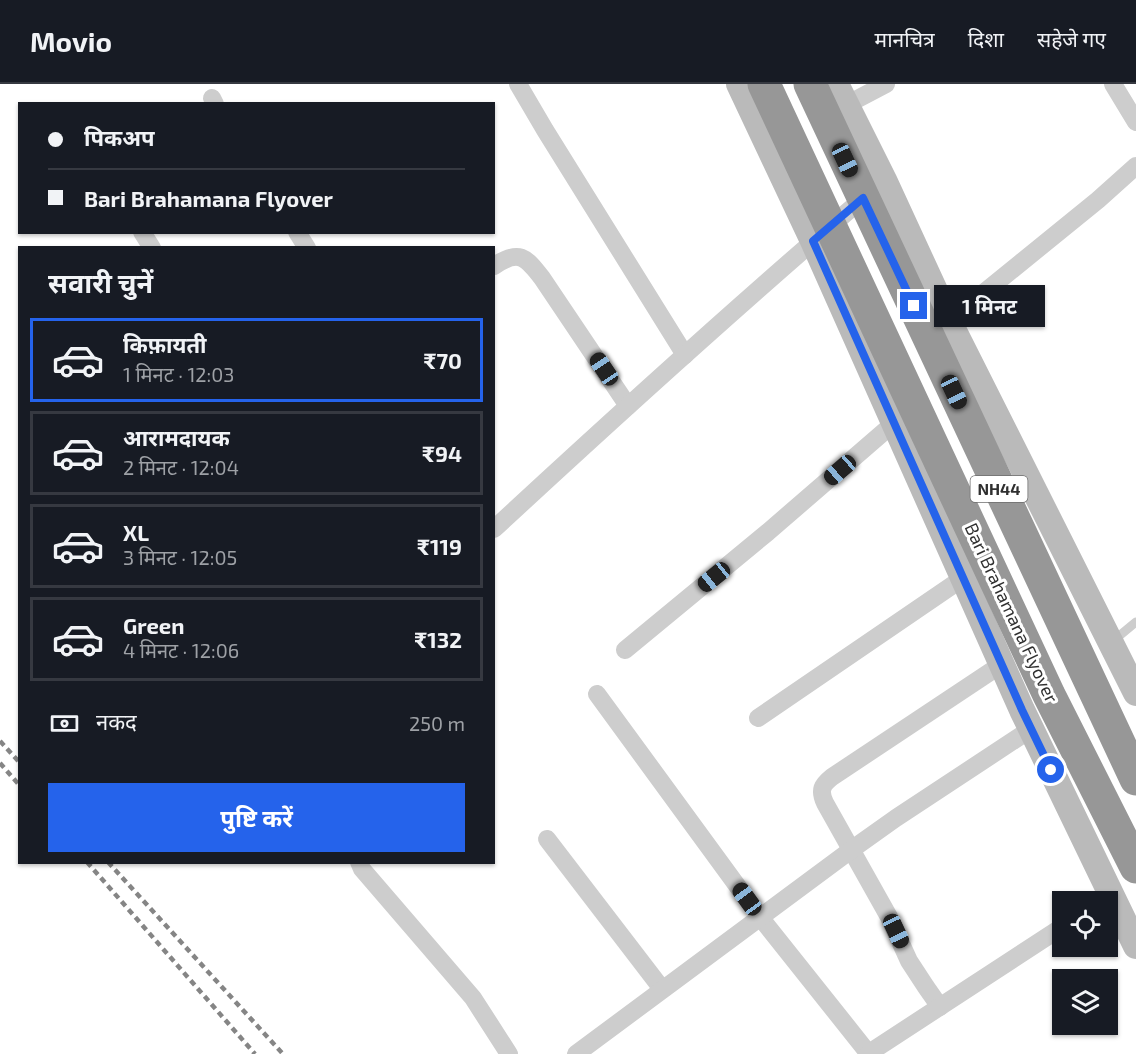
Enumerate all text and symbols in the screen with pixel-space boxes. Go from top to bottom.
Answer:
text: Movio [30,24,112,58]
text: मानचित्र [875,26,935,51]
text: दिशा [968,26,1004,51]
text: सहेजे गए [1037,26,1106,51]
text: पिकअप [84,124,155,150]
car [829,140,861,180]
text: Bari Brahamana Flyover [84,185,333,211]
text: सवारी चुनें [48,266,153,298]
callout: 1 मिनट [935,285,1046,327]
route end [900,292,927,319]
text: 1 मिनट [962,294,1017,318]
text: किफ़ायती [123,331,207,357]
icon: car [51,333,105,387]
text: ₹70 [423,347,462,373]
car [586,349,622,389]
text: 1 मिनट · 12:03 [123,362,234,386]
car [938,372,970,412]
text: आरामदायक [123,424,230,450]
icon: car [51,426,105,480]
text: ₹94 [422,440,462,466]
car [821,451,859,489]
text: 2 मिनट · 12:04 [123,455,239,479]
road number: NH44 [970,476,1028,502]
icon: car [51,519,105,573]
text: XL [123,519,149,545]
street label: Bari Brahamana Flyover [961,519,1063,706]
text: ₹119 [417,533,462,559]
text: 3 मिनट · 12:05 [123,545,237,569]
car [694,559,734,595]
icon: car [51,612,105,666]
text: Green [123,612,185,638]
text: ₹132 [414,626,462,652]
text: 4 मिनट · 12:06 [123,638,239,662]
icon: cash [48,707,81,740]
text: नकद [96,708,137,734]
text: 250 m [409,711,465,735]
route start [1037,756,1064,783]
button: पुष्टि करें [48,783,465,852]
car [729,879,765,919]
map controls [1052,891,1118,1035]
button: locate [1052,891,1118,957]
car [880,911,912,951]
button: layers [1052,969,1118,1035]

